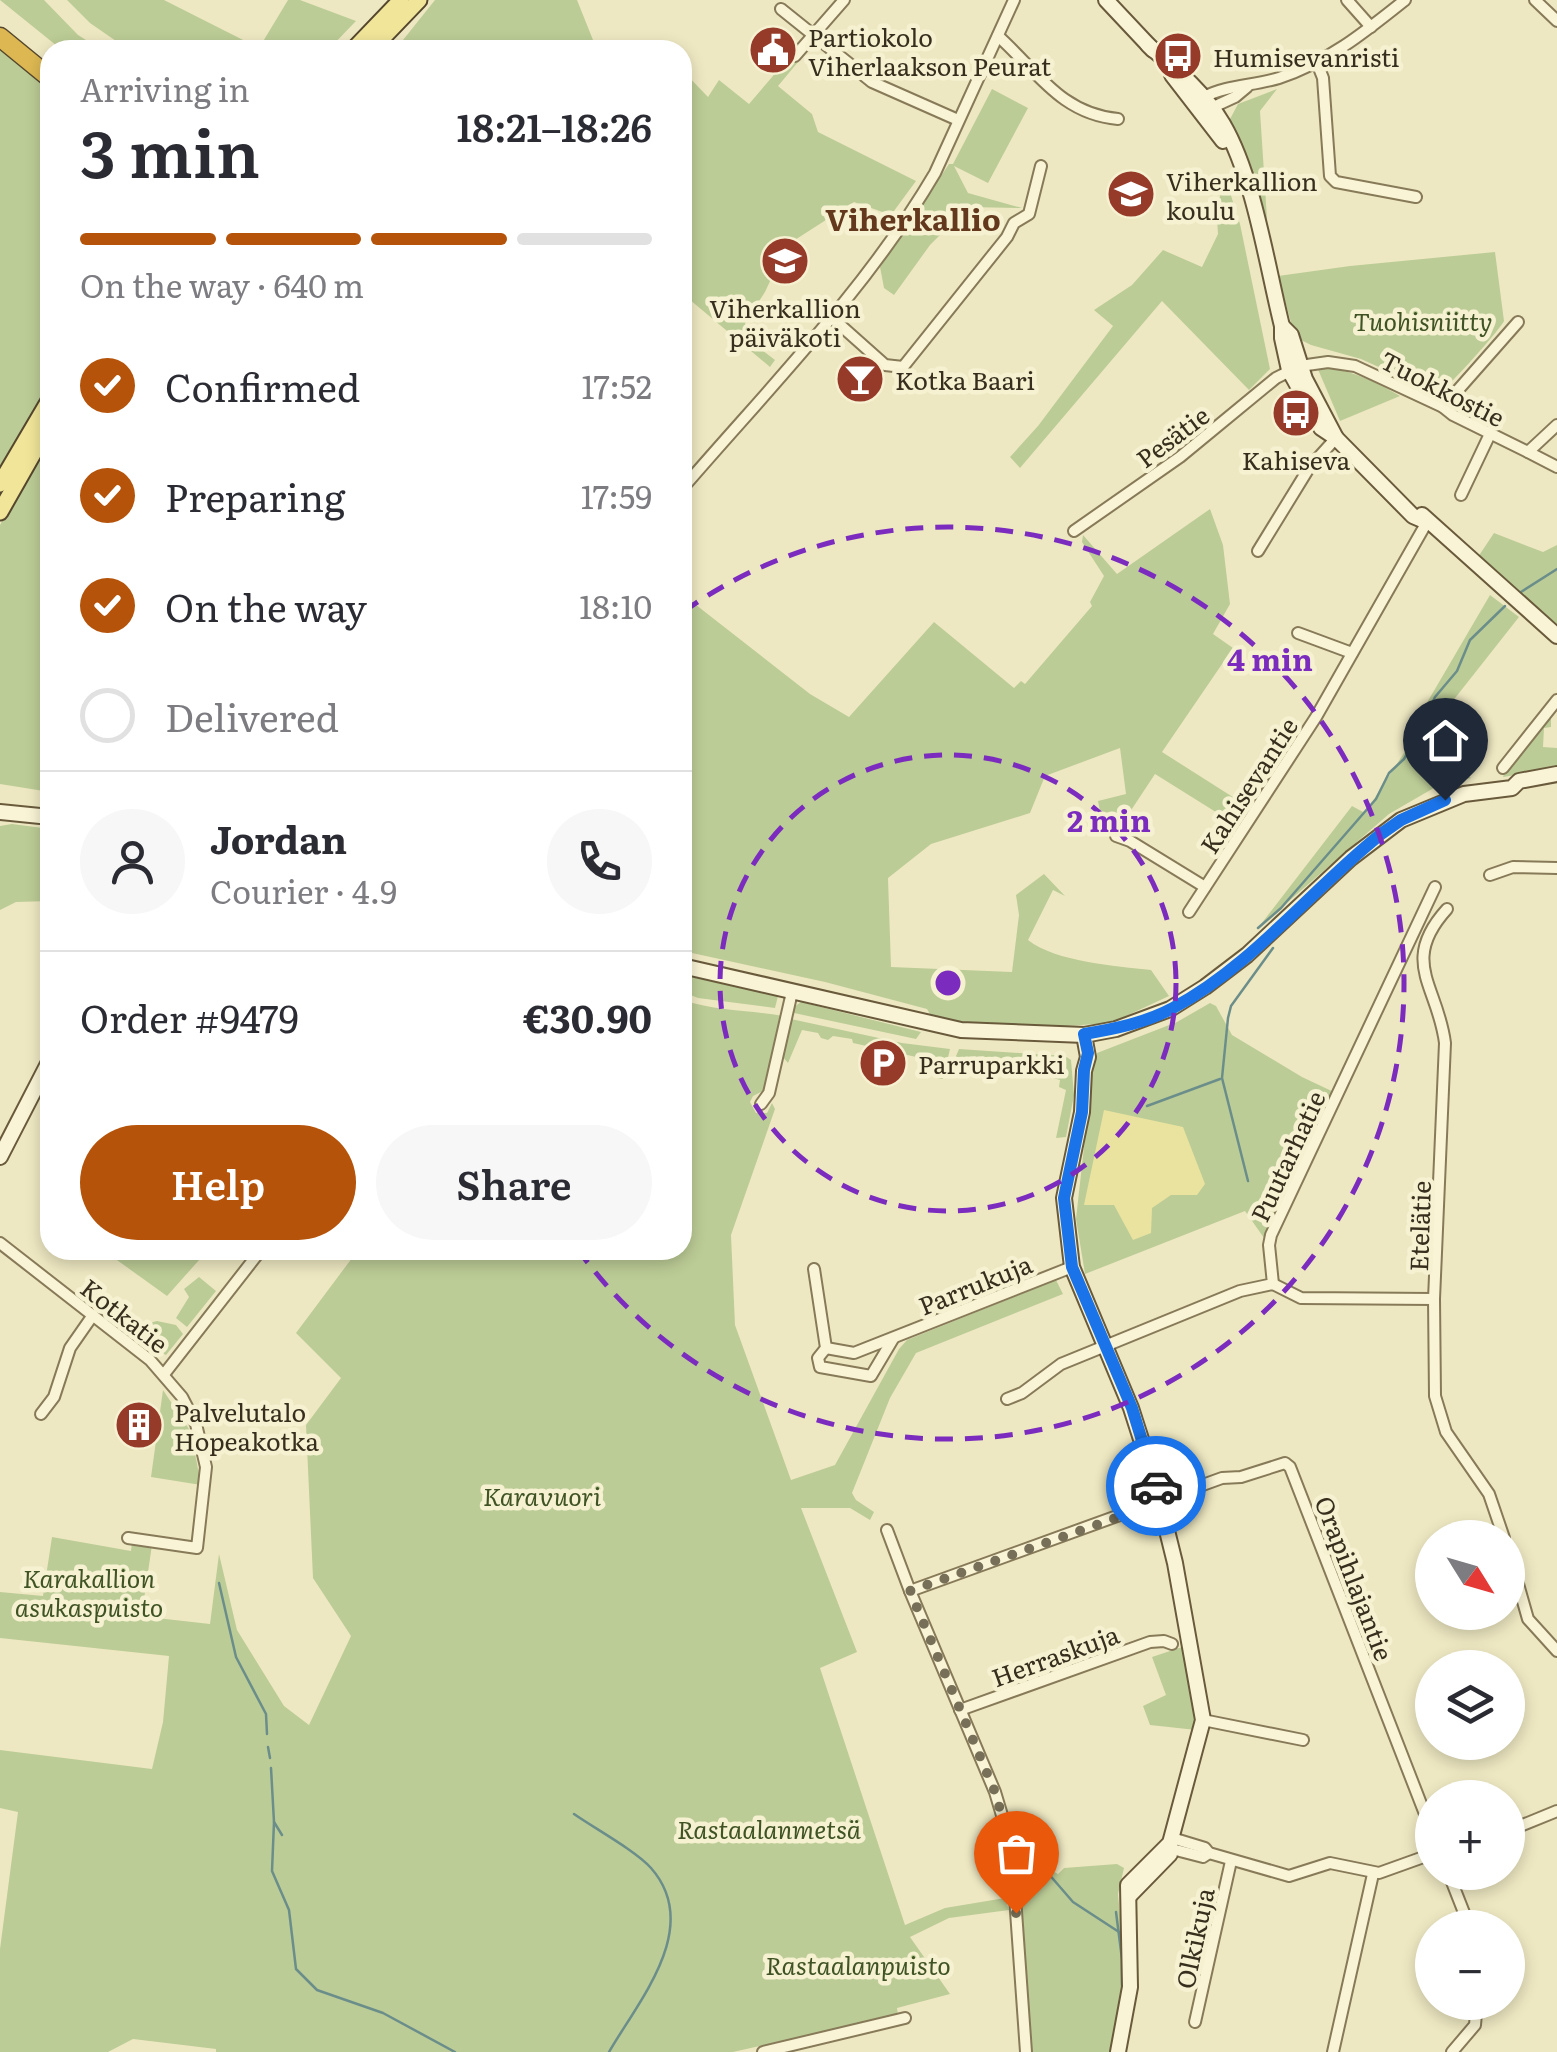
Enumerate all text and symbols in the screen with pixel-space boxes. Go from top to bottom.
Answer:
place label: Partiokolo Viherlaakson Peurat [808,18,1051,84]
public building icon: Partiokolo Viherlaakson Peurat [747,24,799,76]
bus stop icon: Humisevanristi [1152,30,1204,82]
place label: Humisevanristi [1213,38,1399,75]
text: Arriving in [80,64,250,112]
text: 18:21–18:26 [457,97,652,154]
text: 3 min [80,101,260,198]
place label: Viherkallion koulu [1166,162,1318,228]
school or university icon: Viherkallion koulu [1105,168,1157,220]
district label: Viherkallio [825,196,1001,240]
school or university icon: Viherkallion päiväkoti [759,235,811,287]
text: On the way · 640 m [80,260,364,308]
place label: Viherkallion päiväkoti [709,289,861,355]
park label: Tuohisniitty [1354,302,1492,339]
street label: Tuokkostie [1374,341,1512,435]
bar icon: Kotka Baari [834,353,886,405]
text: Confirmed [165,357,360,414]
icon: check [80,358,135,413]
text: 17:52 [582,361,652,409]
place label: Kotka Baari [895,361,1035,398]
bus stop icon: Kahiseva [1270,387,1322,439]
street label: Pesätie [1128,396,1216,476]
place label: Kahiseva [1242,441,1351,478]
text: Preparing [165,467,345,524]
icon: check [80,468,135,523]
text: 17:59 [581,471,652,519]
text: On the way [165,577,367,634]
icon: check [80,578,135,633]
text: 18:10 [579,581,652,629]
text: 4 min [1227,636,1313,680]
text: Delivered [165,687,339,744]
pin [1403,698,1488,801]
street label: Kahisevantie [1190,710,1306,860]
icon: home [1418,713,1473,768]
text: 2 min [1067,797,1151,841]
button: person [80,809,185,914]
text: Jordan [210,809,347,866]
button: phone [547,809,652,914]
text: Courier · 4.9 [210,866,397,914]
centre of rings [930,965,966,1001]
text: Order #9479 [80,988,299,1045]
text: €30.90 [523,988,652,1045]
parking icon: Parruparkki [857,1037,909,1089]
place label: Parruparkki [918,1045,1065,1082]
street label: Puutarhatie [1240,1084,1334,1228]
button: Help [80,1125,356,1240]
button: Share [376,1125,652,1240]
street label: Etelätie [1399,1180,1439,1272]
street label: Parrukuja [913,1244,1038,1324]
street label: Kotkatie [73,1269,177,1361]
place label: Palvelutalo Hopeakotka [174,1393,320,1459]
building icon: Palvelutalo Hopeakotka [113,1399,165,1451]
courier [1106,1436,1206,1536]
icon: car [1129,1459,1184,1514]
park label: Karavuori [483,1477,601,1514]
street label: Orapihlajantie [1307,1490,1403,1666]
north arrow [1415,1520,1525,1630]
map controls [1415,1520,1525,2020]
park label: Karakallion asukaspuisto [15,1559,163,1625]
street label: Herraskuja [986,1615,1124,1695]
button: layers [1415,1650,1525,1760]
button: + [1415,1780,1525,1890]
park label: Rastaalanmetsä [677,1810,862,1847]
pin [974,1811,1059,1914]
icon: bag [989,1826,1044,1881]
street label: Olkikuja [1165,1884,1223,1992]
button: − [1415,1910,1525,2020]
park label: Rastaalanpuisto [765,1946,951,1983]

